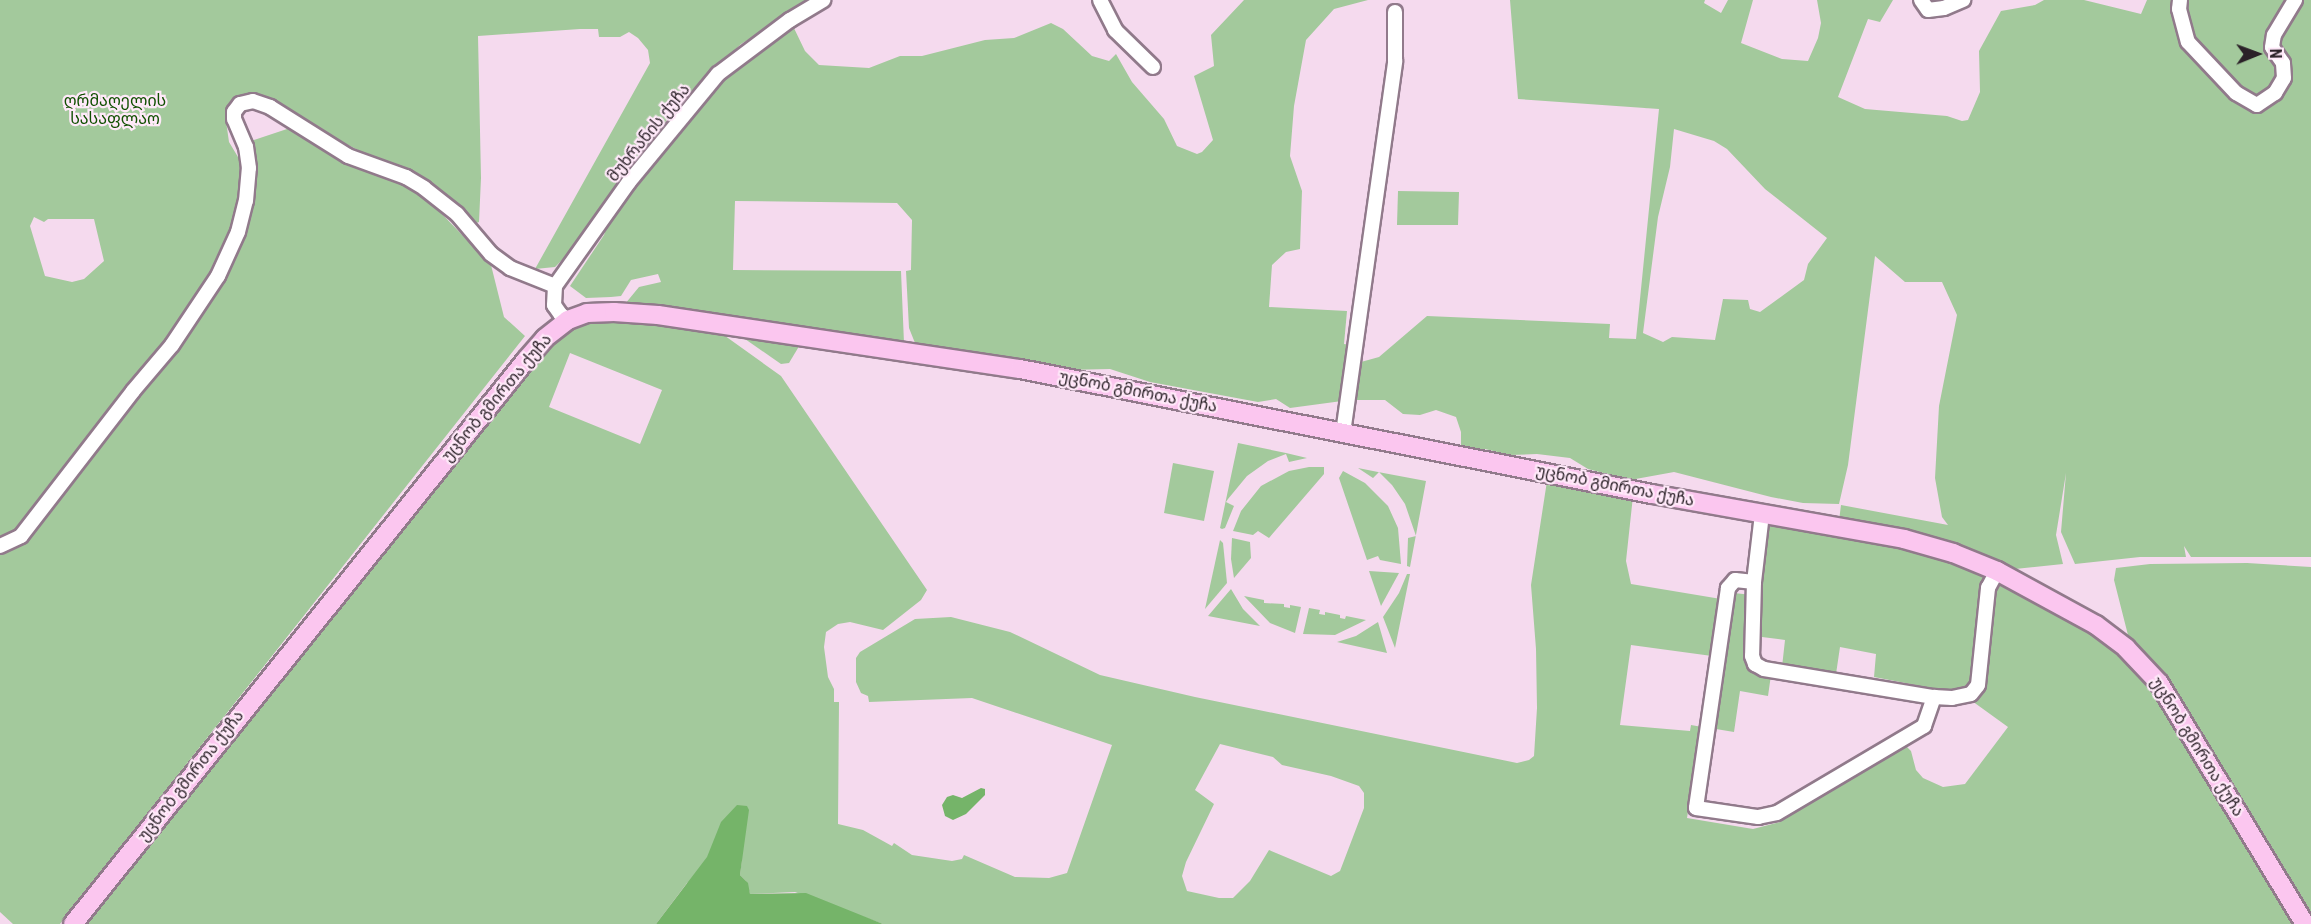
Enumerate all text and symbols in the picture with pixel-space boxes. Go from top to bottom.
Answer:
north arrow [2227,24,2287,84]
text: N [2266,49,2285,59]
street label: მუხრანის ქუჩა [604,80,694,186]
park label: ღრმაღელის სასაფლაო [64,91,166,129]
street label: უცნობ გმირთა ქუჩა [438,330,556,466]
street label: უცნობ გმირთა ქუჩა [1057,367,1219,417]
street label: უცნობ გმირთა ქუჩა [1534,461,1696,511]
street label: უცნობ გმირთა ქუჩა [2146,674,2248,820]
street label: უცნობ გმირთა ქუჩა [134,707,248,845]

